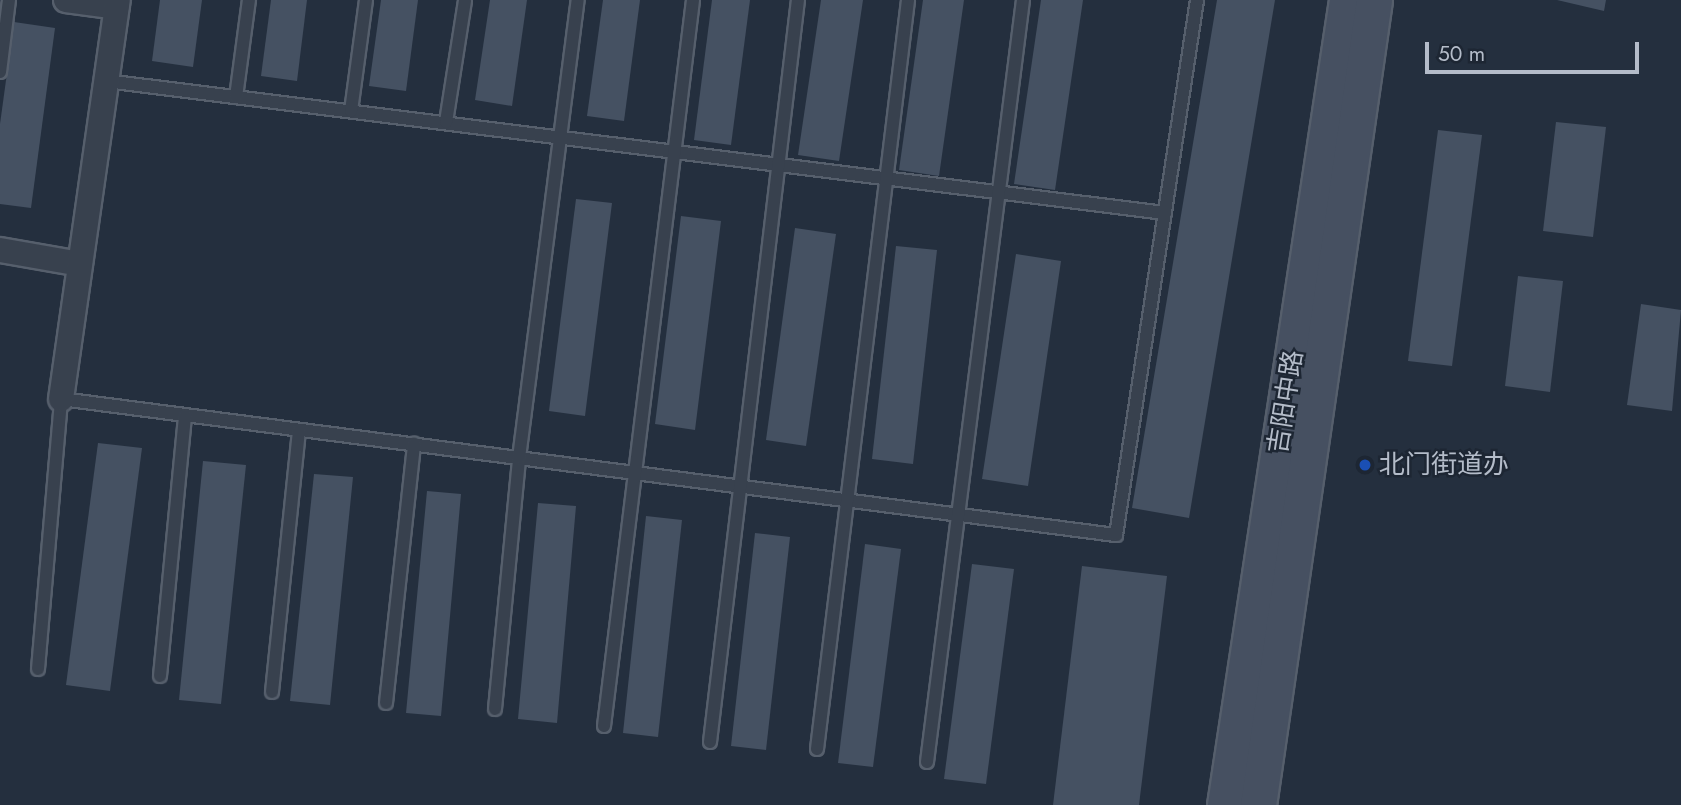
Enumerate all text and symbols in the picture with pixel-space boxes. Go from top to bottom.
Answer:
scale bar [1429,28,1642,72]
text: 50 m [1438,39,1485,69]
street label: 吉阳中路 [1262,348,1310,456]
place label: 北门街道办 [1379,449,1509,481]
marker: 北门街道办 [1357,457,1373,473]

